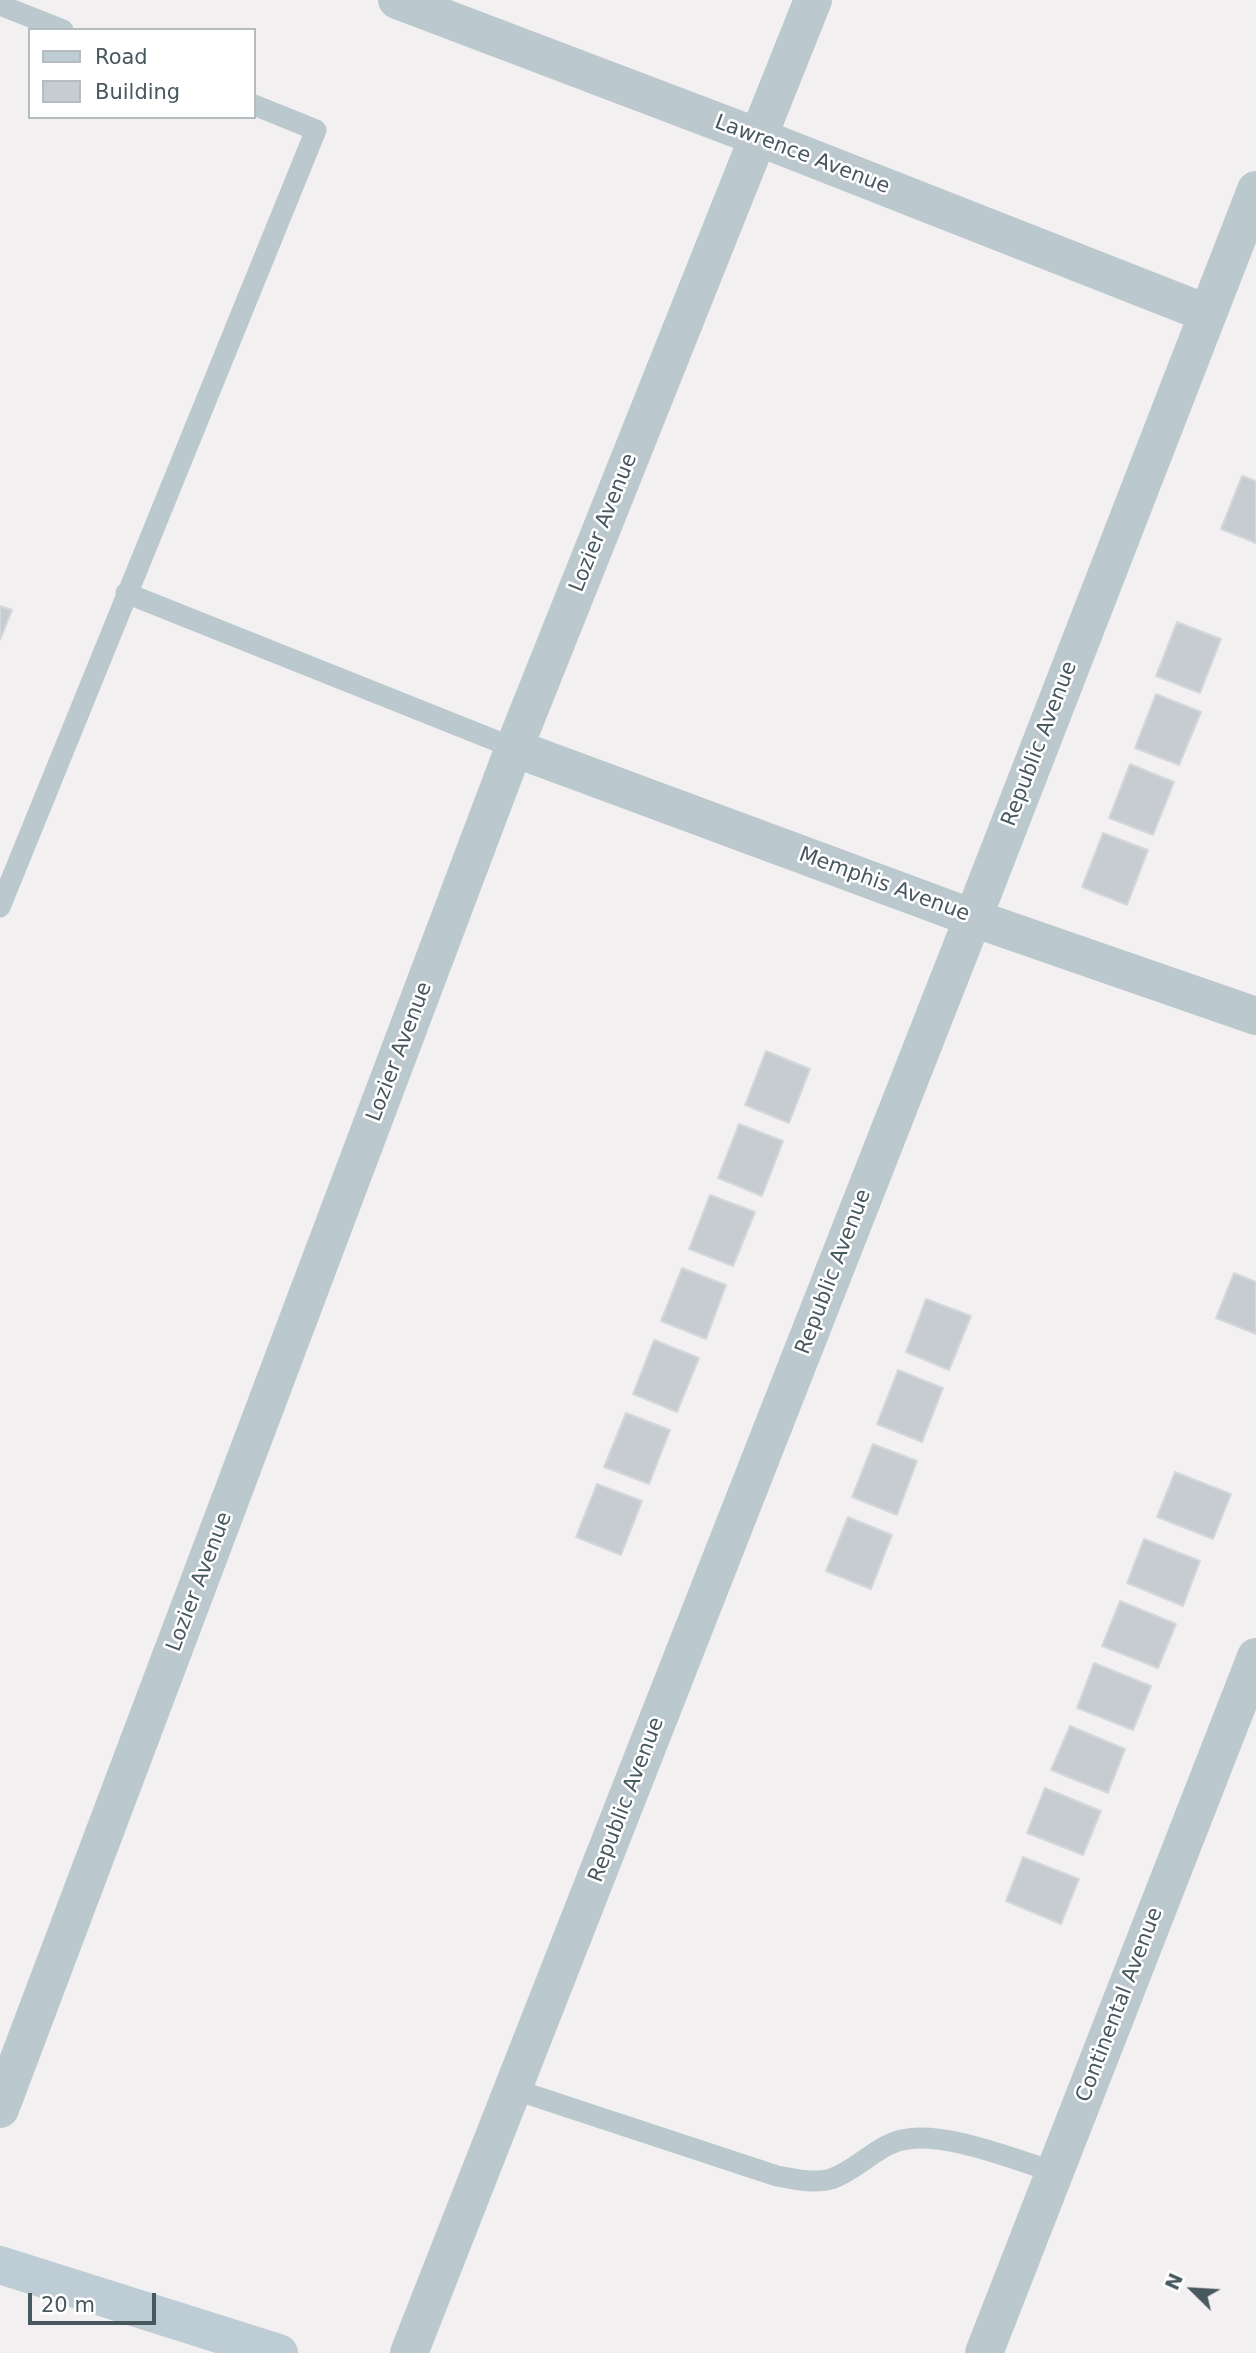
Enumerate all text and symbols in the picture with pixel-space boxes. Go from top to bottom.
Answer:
legend [28,28,256,119]
text: Road [95,45,148,69]
text: Building [95,80,180,104]
street label: Lawrence Avenue [711,110,893,200]
street label: Lozier Avenue [565,450,643,596]
street label: Republic Avenue [997,658,1083,830]
street label: Memphis Avenue [795,842,973,928]
street label: Lozier Avenue [362,979,438,1125]
street label: Republic Avenue [791,1186,877,1358]
street label: Lozier Avenue [162,1509,238,1655]
street label: Republic Avenue [584,1714,670,1886]
street label: Continental Avenue [1071,1904,1169,2106]
north arrow [1158,2255,1228,2325]
text: N [1161,2270,1187,2293]
scale bar [32,2280,159,2324]
text: 20 m [41,2293,95,2317]

